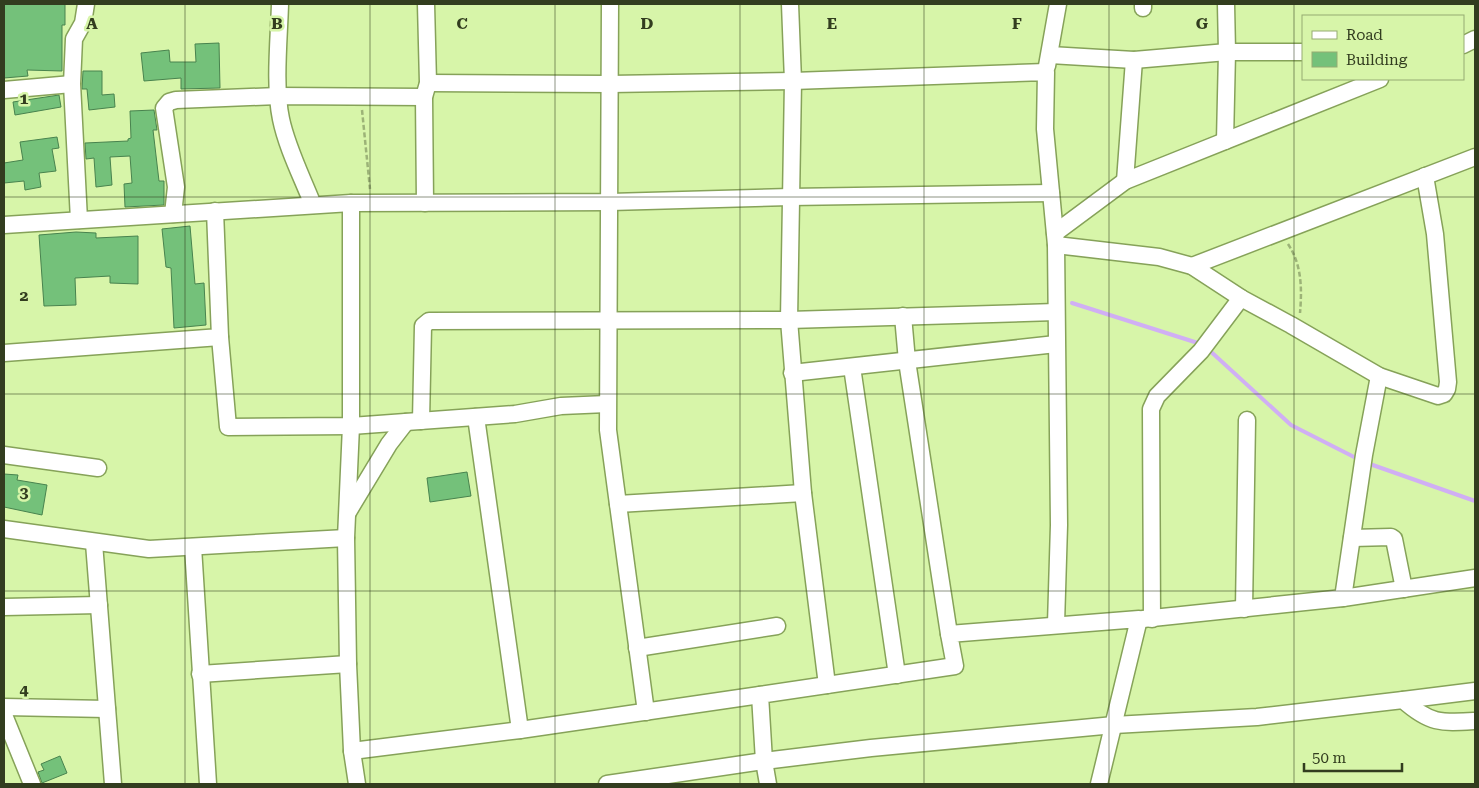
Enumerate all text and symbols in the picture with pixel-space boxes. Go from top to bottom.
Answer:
text: A [86,14,98,33]
text: B [271,14,283,33]
text: C [456,14,468,33]
text: D [641,14,654,33]
text: E [827,14,837,33]
text: F [1012,14,1022,33]
text: G [1196,14,1209,33]
legend [1302,15,1464,80]
text: Road [1346,26,1383,44]
text: Building [1346,51,1408,69]
text: 1 [20,89,29,108]
text: 2 [20,286,29,305]
text: 3 [20,483,29,502]
text: 4 [20,680,29,699]
scale bar [1304,740,1402,772]
text: 50 m [1312,749,1347,767]

